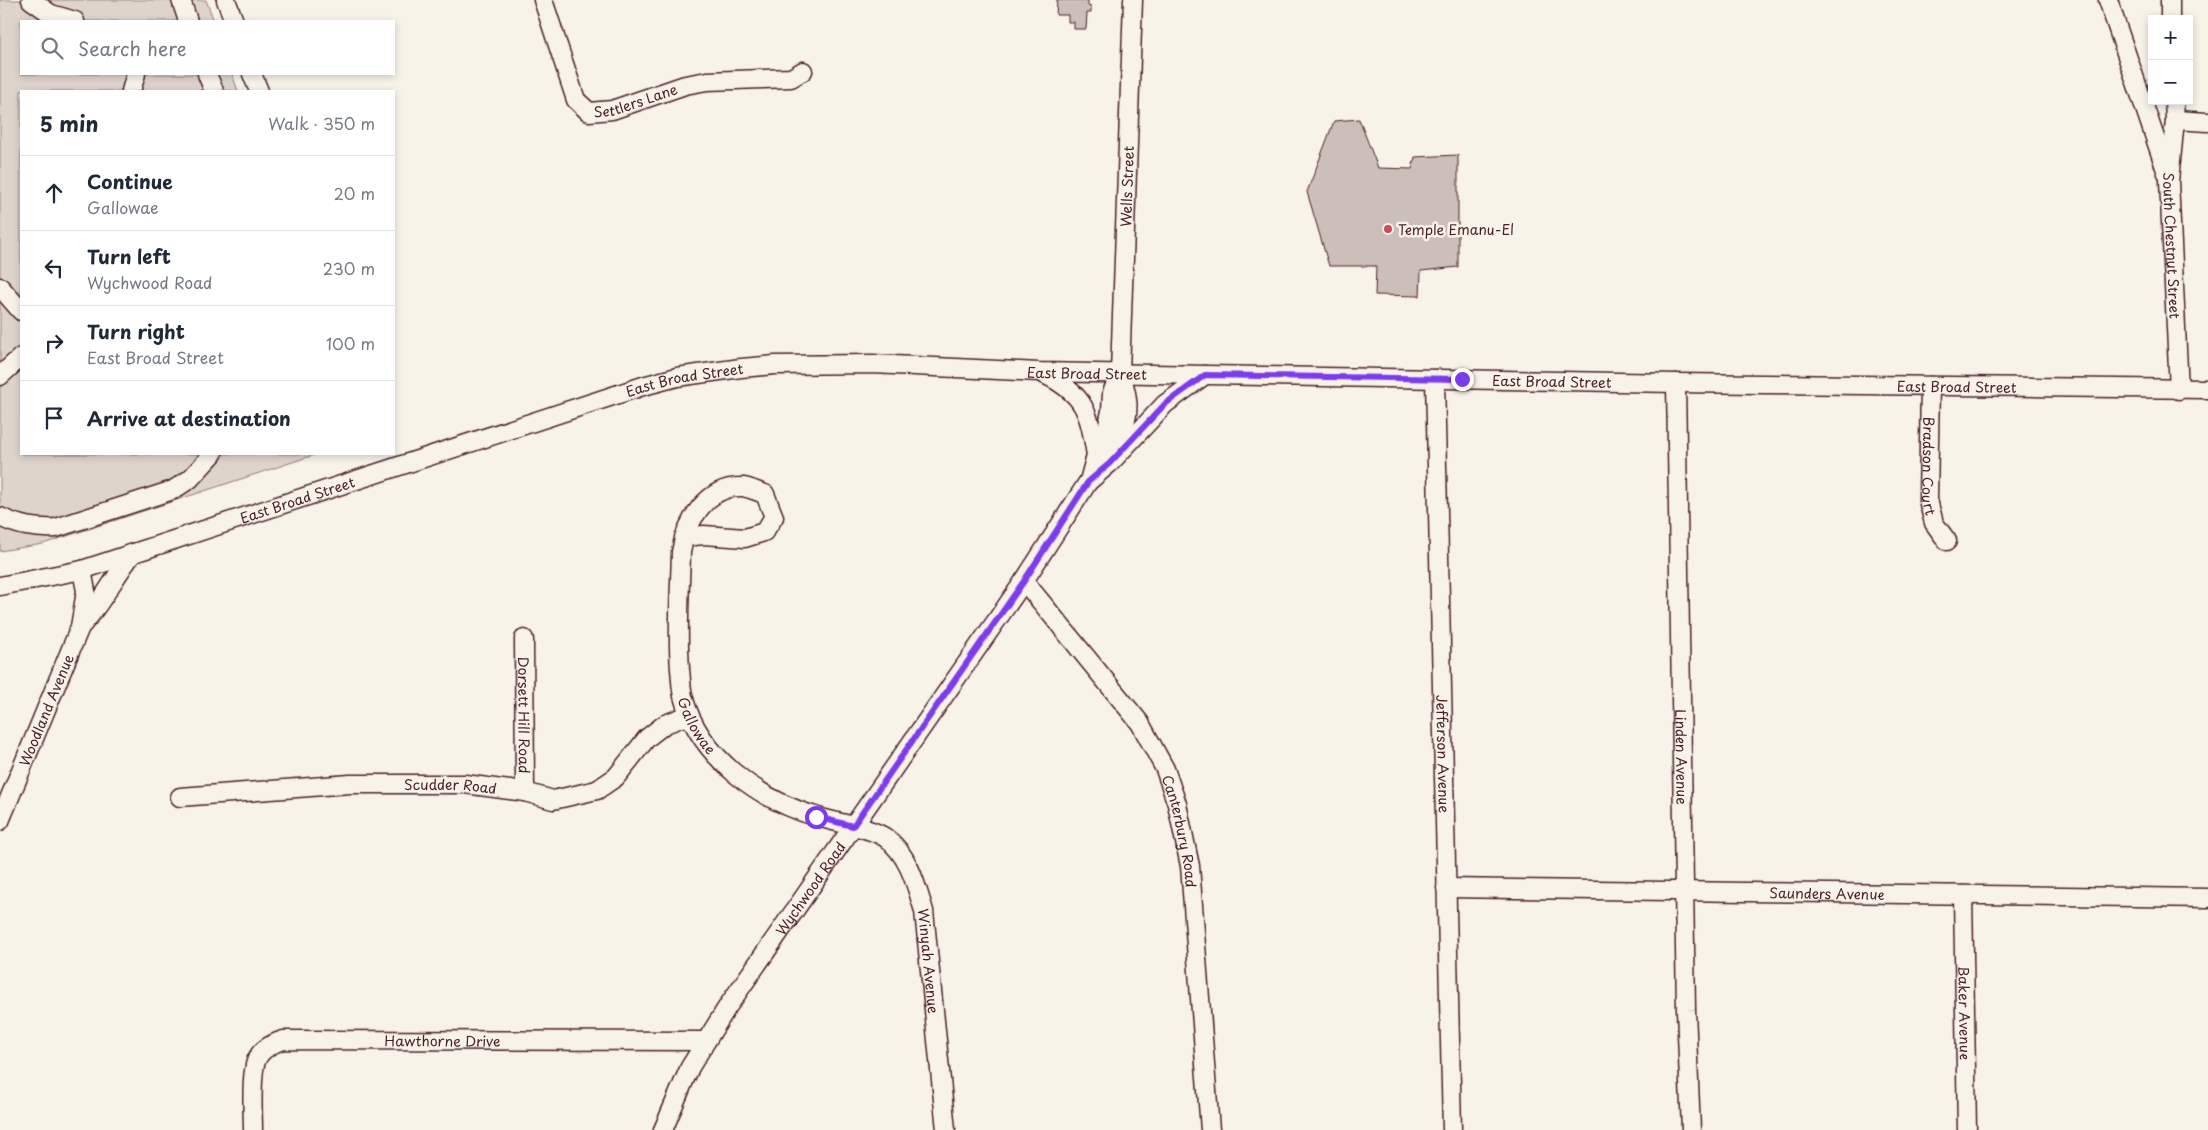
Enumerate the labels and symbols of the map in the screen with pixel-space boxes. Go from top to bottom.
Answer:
street label: Settlers Lane [593,78,680,122]
street label: Wells Street [1115,145,1138,227]
street label: South Chestnut Street [2159,171,2186,320]
place label: Temple Emanu-El [1398,219,1514,240]
marker: Temple Emanu-El [1382,223,1394,235]
street label: East Broad Street [623,357,745,402]
street label: East Broad Street [1027,361,1147,384]
route end [1451,368,1474,391]
street label: East Broad Street [1492,369,1612,392]
street label: East Broad Street [1897,375,2017,397]
street label: Bradson Court [1917,417,1942,518]
street label: East Broad Street [237,471,358,528]
street label: Woodland Avenue [13,650,78,769]
street label: Dorsett Hill Road [514,657,535,773]
street label: Gallowae [673,694,721,759]
street label: Jefferson Avenue [1432,695,1455,813]
street label: Linden Avenue [1671,709,1693,805]
street label: Canterbury Road [1157,772,1202,888]
street label: Scudder Road [404,773,498,799]
route start [805,806,828,829]
street label: Wychwood Road [770,837,850,939]
street label: Saunders Avenue [1769,882,1885,904]
street label: Winyah Avenue [913,907,945,1015]
street label: Baker Avenue [1954,966,1976,1060]
street label: Hawthorne Drive [384,1030,501,1051]

